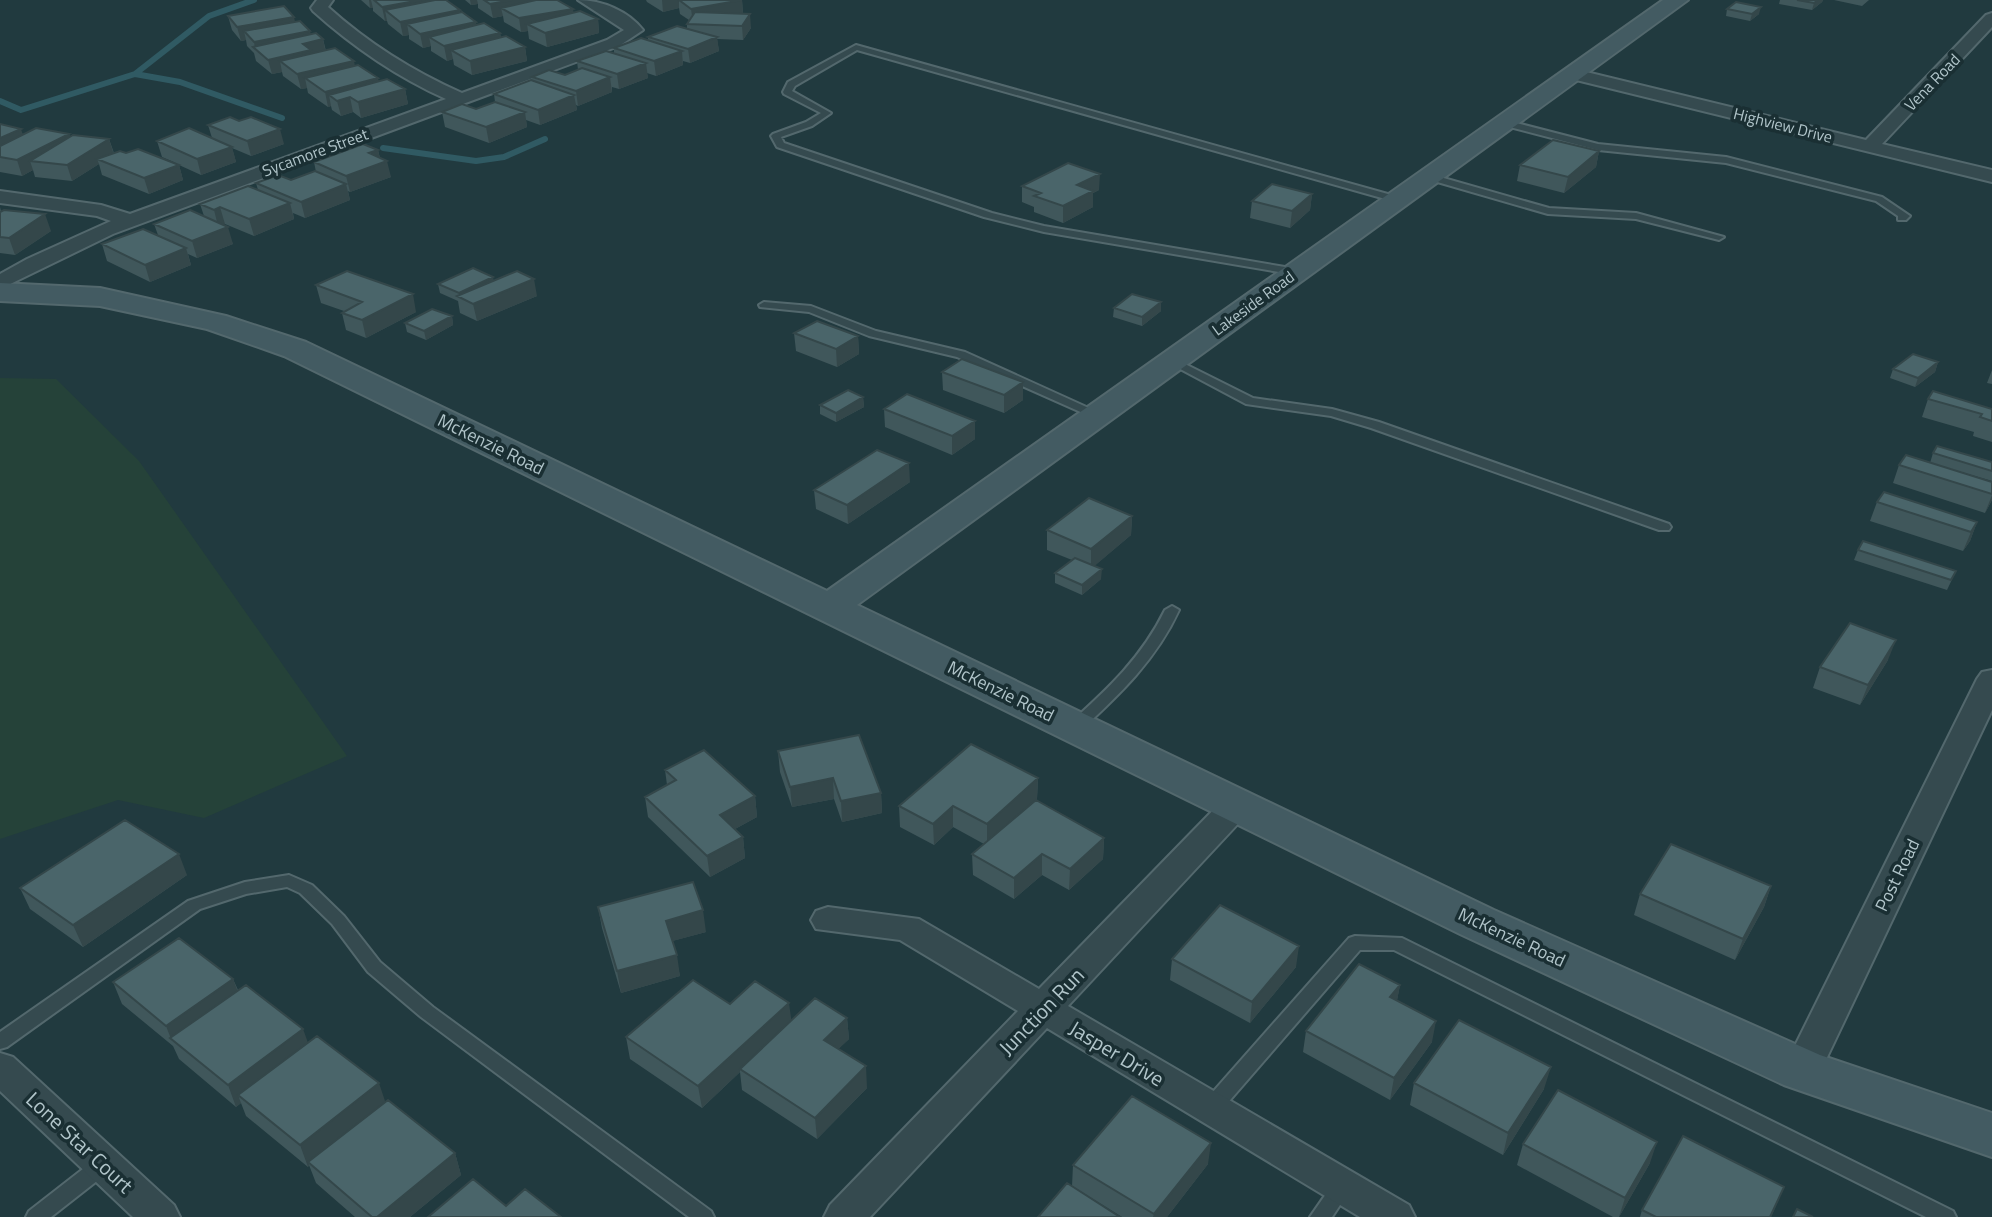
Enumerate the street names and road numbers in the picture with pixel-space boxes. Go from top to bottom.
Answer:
street label: Vena Road [1898,48,1966,116]
street label: Highview Drive [1731,101,1835,149]
street label: Sycamore Street [259,122,372,182]
street label: Lakeside Road [1207,265,1299,341]
street label: McKenzie Road [433,406,549,482]
street label: McKenzie Road [943,653,1059,729]
street label: Post Road [1868,834,1926,916]
street label: McKenzie Road [1454,900,1570,974]
street label: Junction Run [991,960,1091,1062]
street label: Jasper Drive [1063,1012,1171,1094]
street label: Lone Star Court [19,1084,141,1201]

